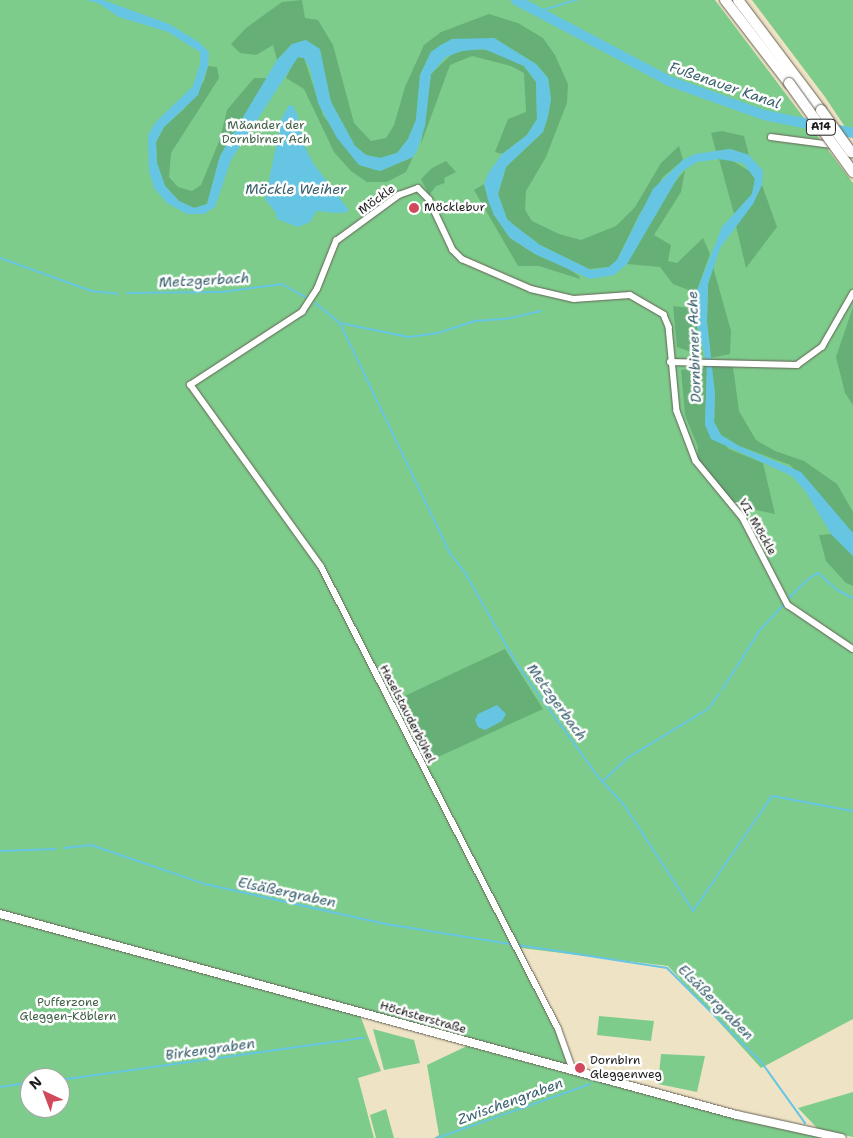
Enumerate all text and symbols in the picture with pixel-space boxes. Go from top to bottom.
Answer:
water label: Fußenauer Kanal [667,58,783,112]
road number: A14 [805,118,837,136]
park label: Mäander der Dornbirner Ach [222,119,310,147]
water label: Möckle Weiher [245,181,347,197]
street label: Möckle [356,182,398,218]
place label: Möcklebur [424,201,485,215]
marker: Möcklebur [408,202,420,214]
water label: Metzgerbach [158,269,250,291]
water label: Dornbirner Ache [684,291,704,403]
street label: VI. Möckle [735,496,779,558]
water label: Metzgerbach [524,660,590,744]
street label: Haselstauderbühel [376,663,438,765]
water label: Elsäßergraben [236,873,338,911]
water label: Elsäßergraben [675,961,757,1043]
park label: Pufferzone Gleggen-Köblern [20,996,116,1024]
street label: Höchsterstraße [378,999,468,1037]
water label: Birkengraben [164,1034,256,1064]
place label: Dornbirn Gleggenweg [590,1054,662,1082]
marker: Dornbirn Gleggenweg [574,1062,586,1074]
north arrow [20,1068,70,1118]
text: N [25,1072,46,1093]
water label: Zwischengraben [455,1074,565,1128]

